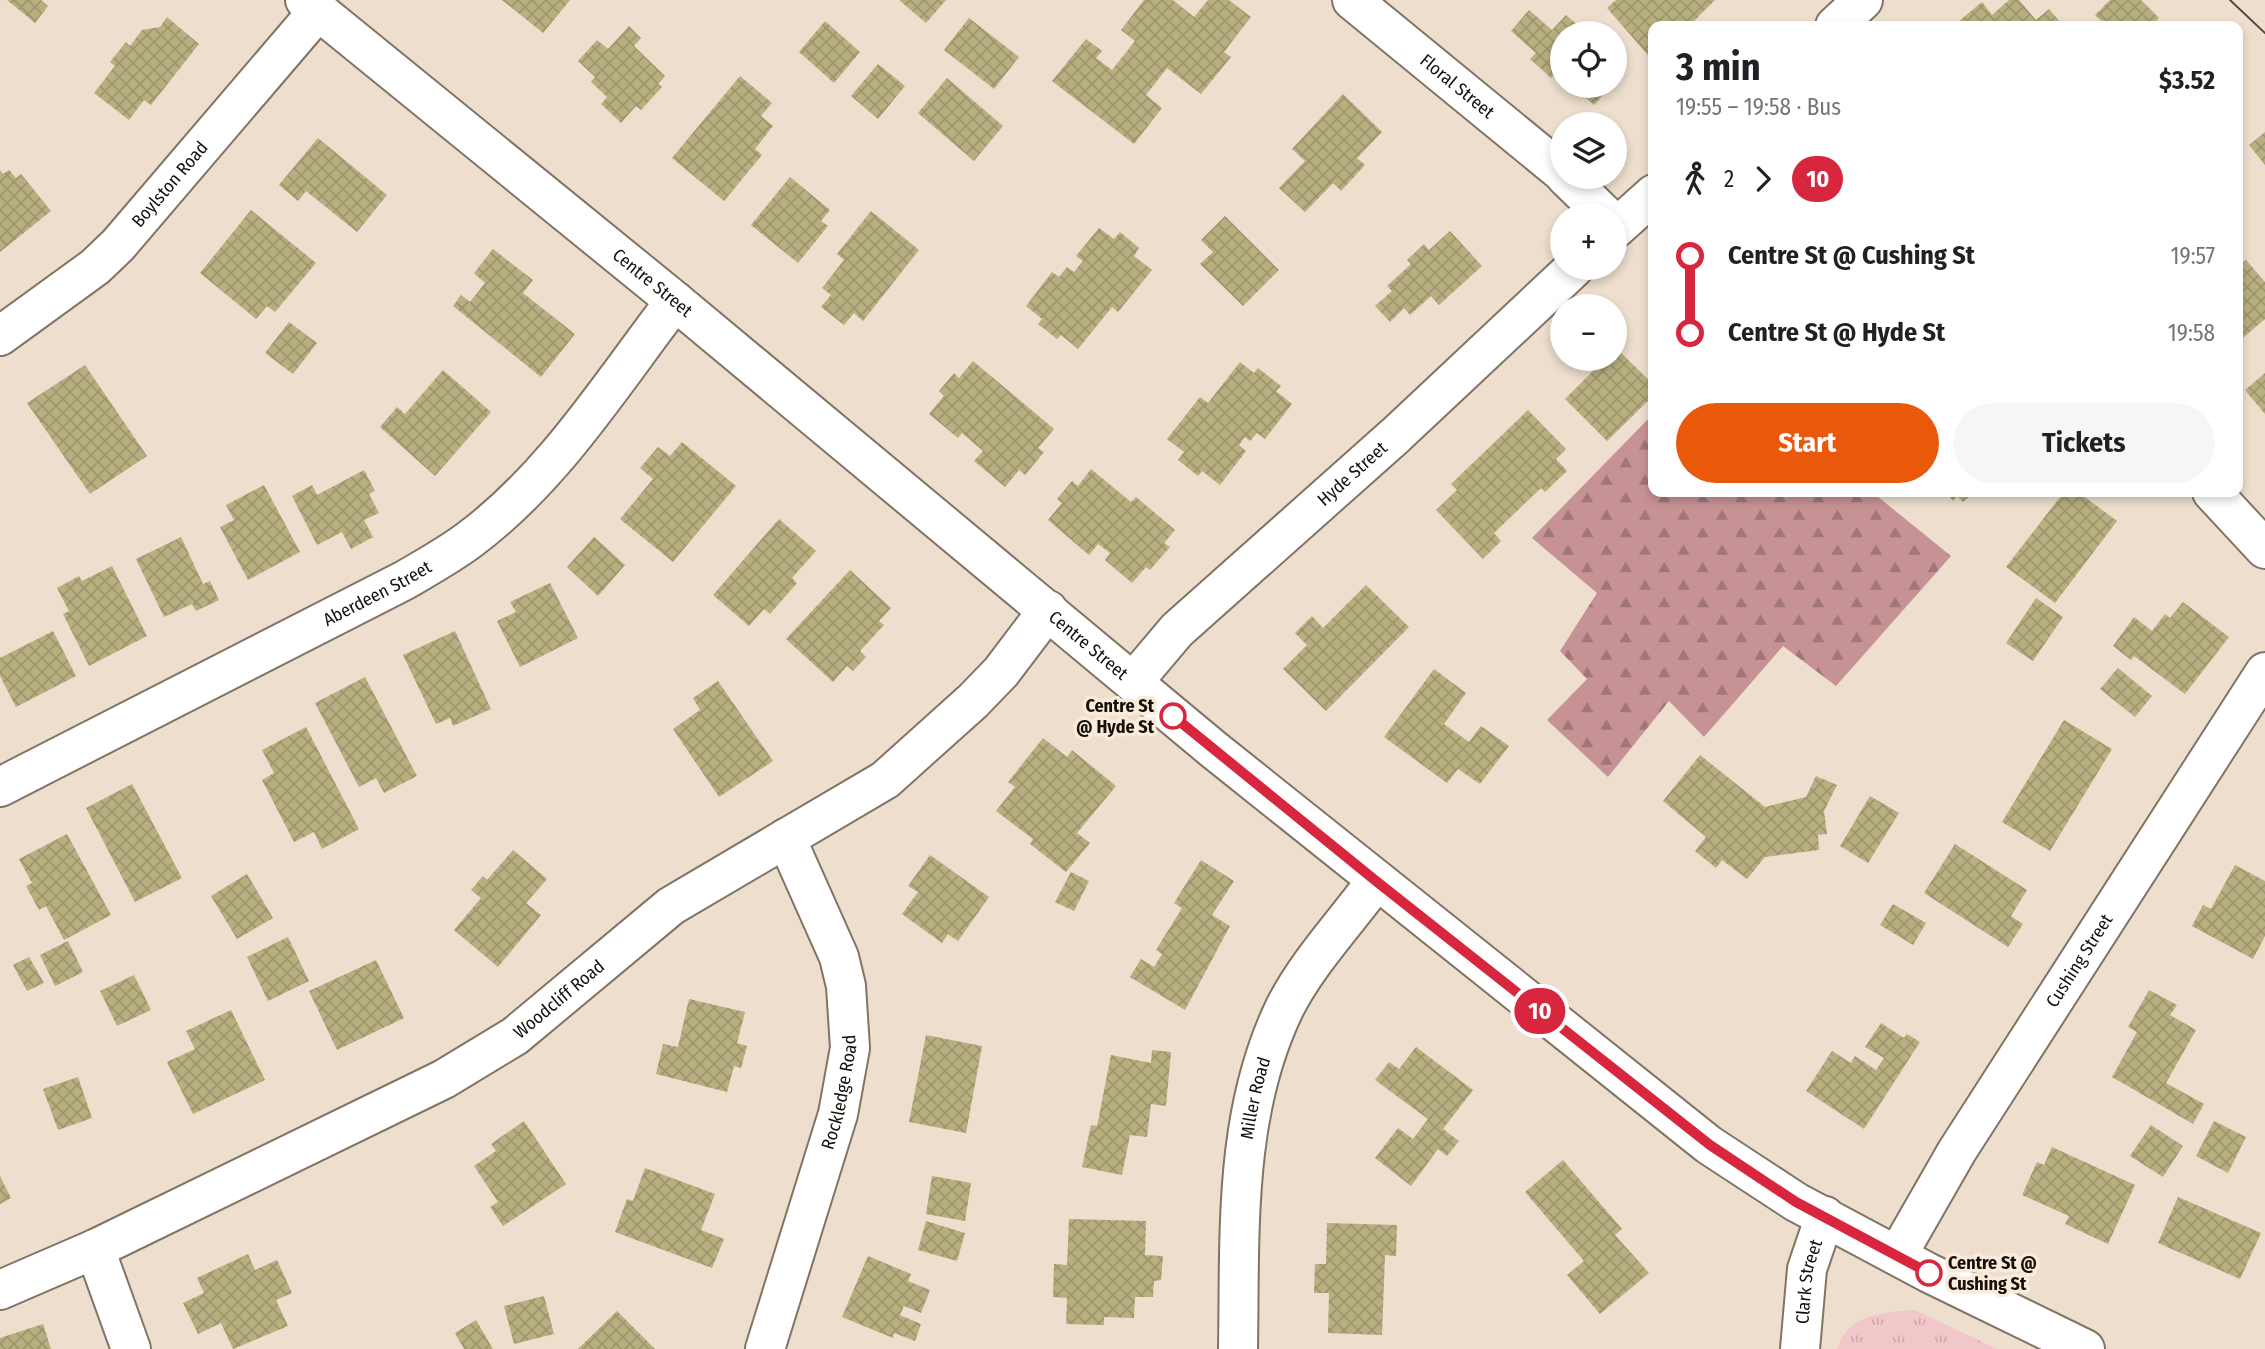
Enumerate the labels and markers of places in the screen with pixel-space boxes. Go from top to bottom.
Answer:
place label: Centre St @ Hyde St [1076,695,1155,738]
marker: Centre St @ Hyde St [1160,703,1186,729]
place label: Centre St @ Cushing St [1948,1252,2037,1295]
marker: Centre St @ Cushing St [1916,1260,1942,1286]

